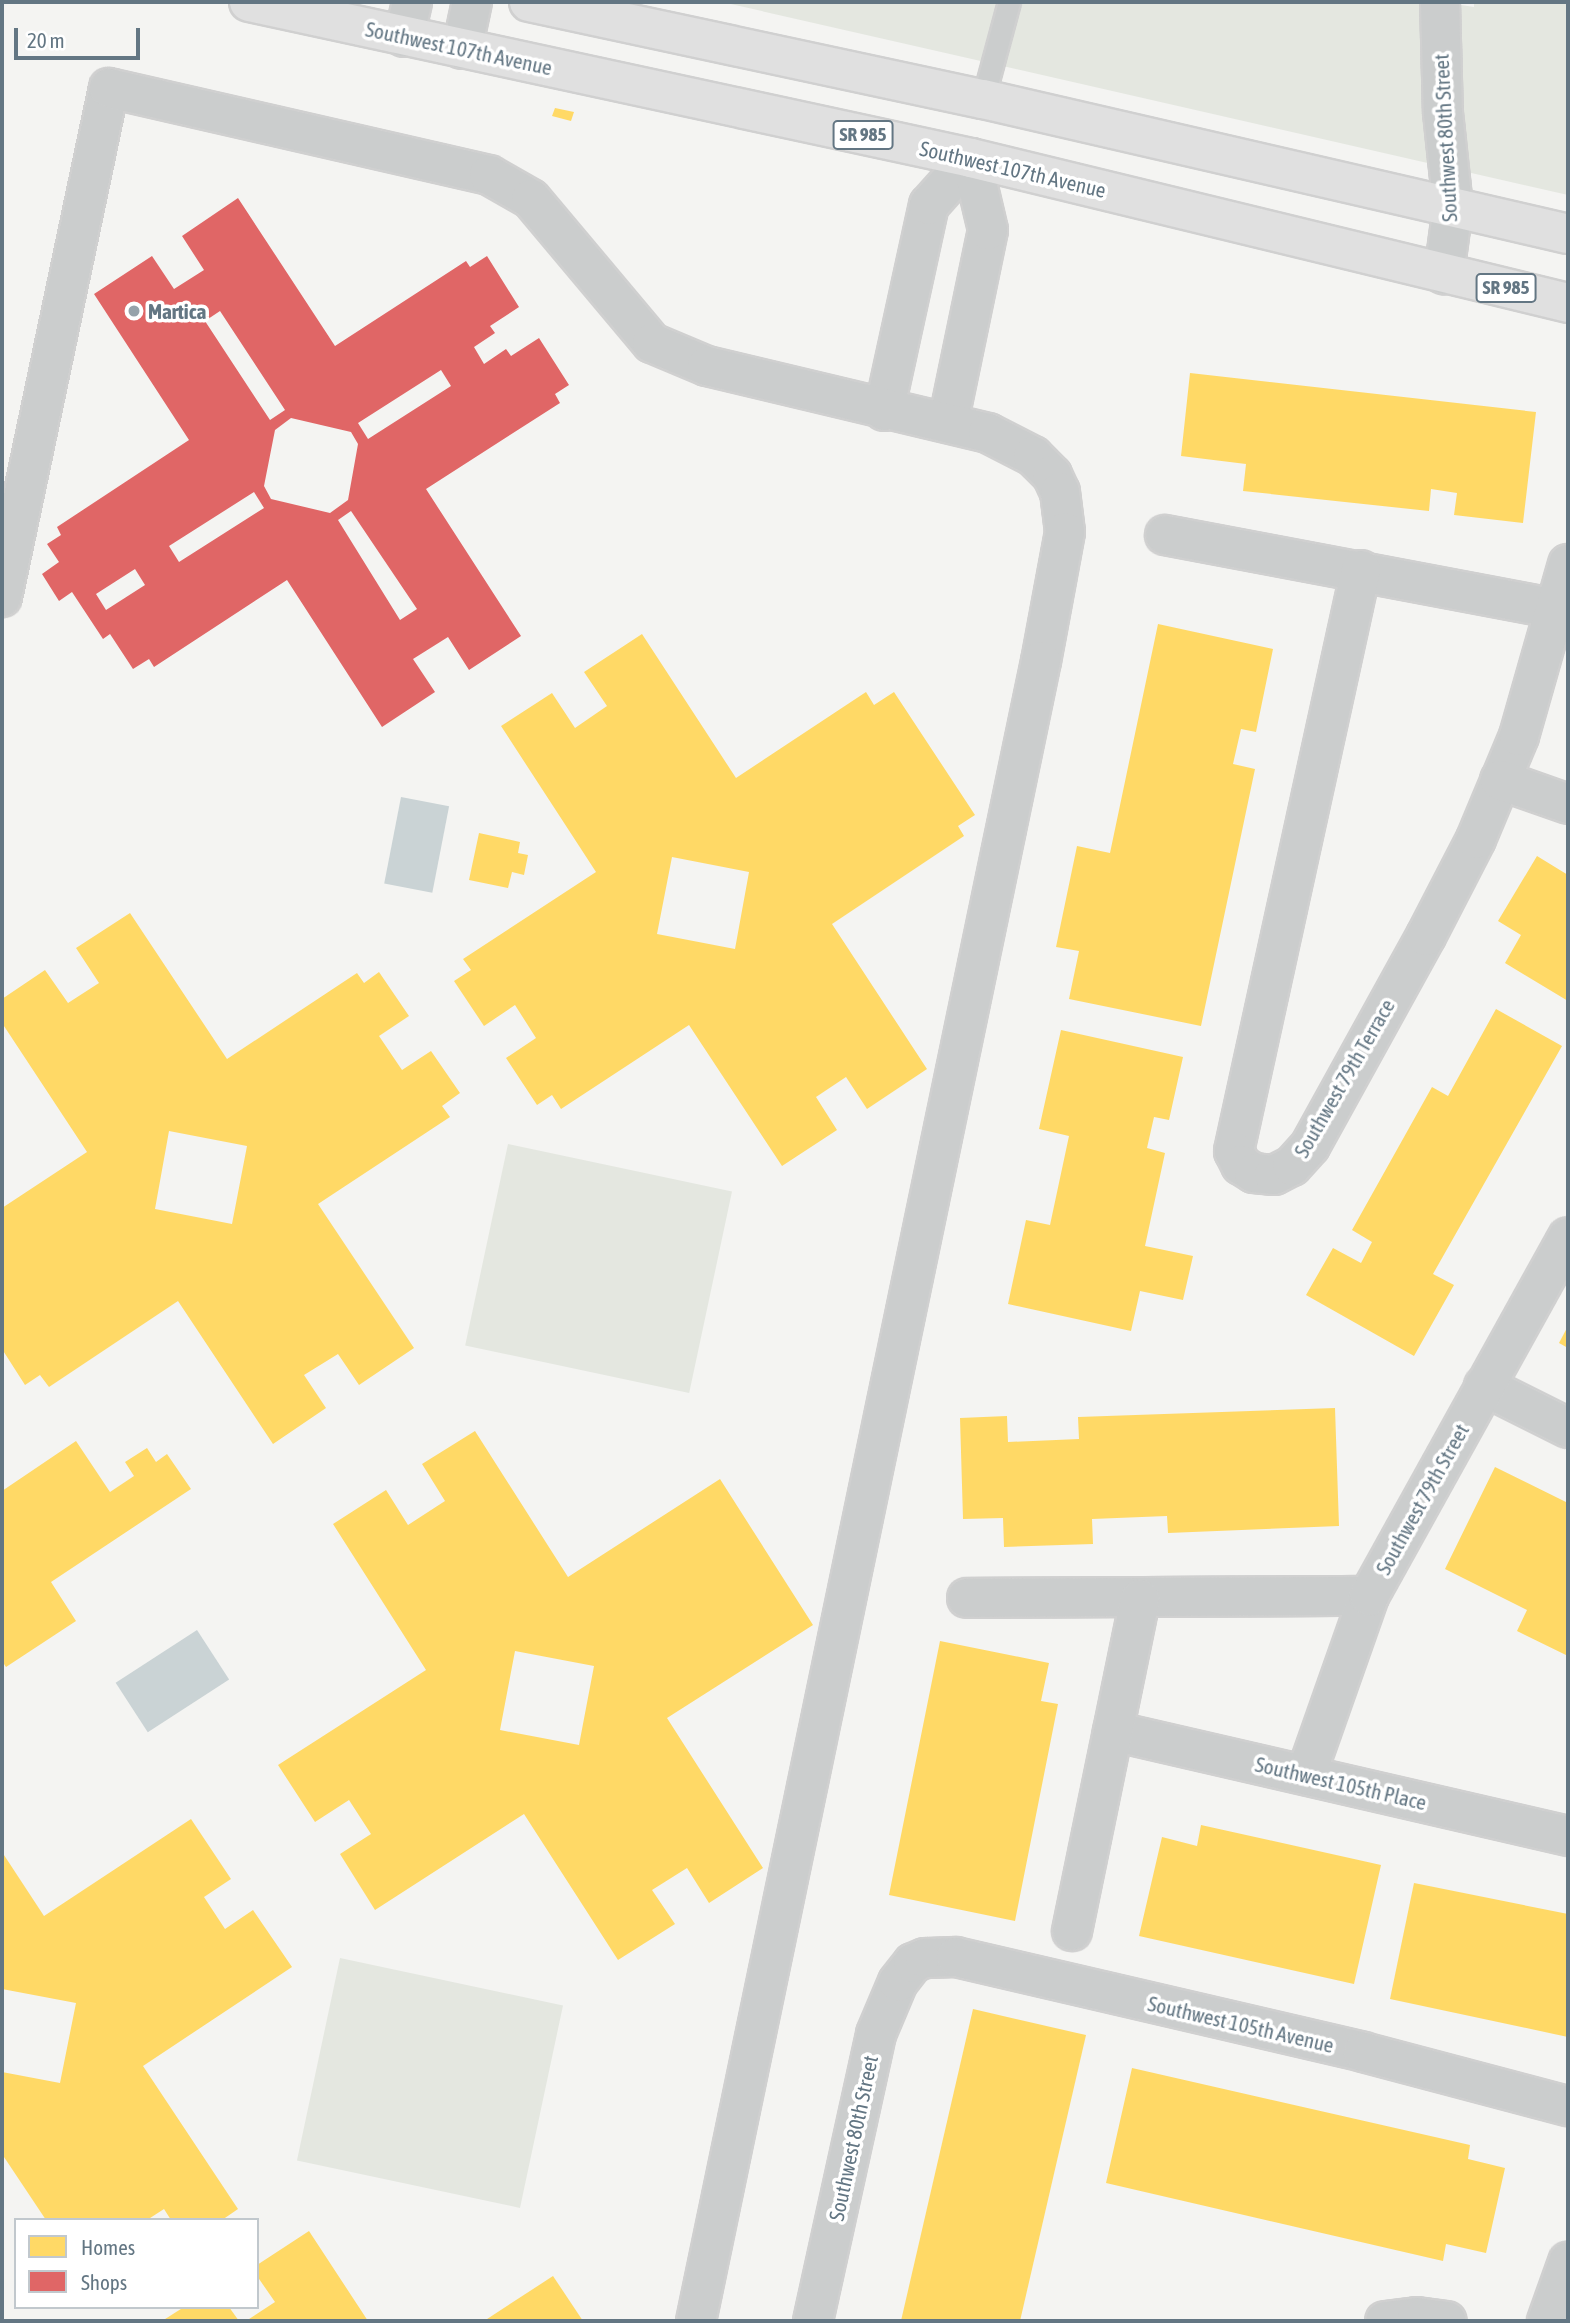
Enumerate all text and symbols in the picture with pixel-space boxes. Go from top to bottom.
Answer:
scale bar [18,14,144,58]
street label: Southwest 107th Avenue [363,16,555,80]
text: 20 m [27,28,65,52]
street label: Southwest 80th Street [1428,53,1462,223]
road number: SR 985 [832,119,894,150]
street label: Southwest 107th Avenue [918,135,1108,203]
road number: SR 985 [1474,272,1538,304]
place label: Martica [148,298,206,324]
marker: Martica [126,303,142,319]
street label: Southwest 79th Terrace [1288,994,1400,1162]
street label: Southwest 79th Street [1370,1419,1474,1579]
street label: Southwest 105th Place [1253,1751,1429,1815]
street label: Southwest 105th Avenue [1146,1990,1336,2058]
street label: Southwest 80th Street [823,2053,883,2223]
legend [14,2218,259,2309]
text: Homes [81,2235,135,2259]
text: Shops [81,2270,127,2294]

